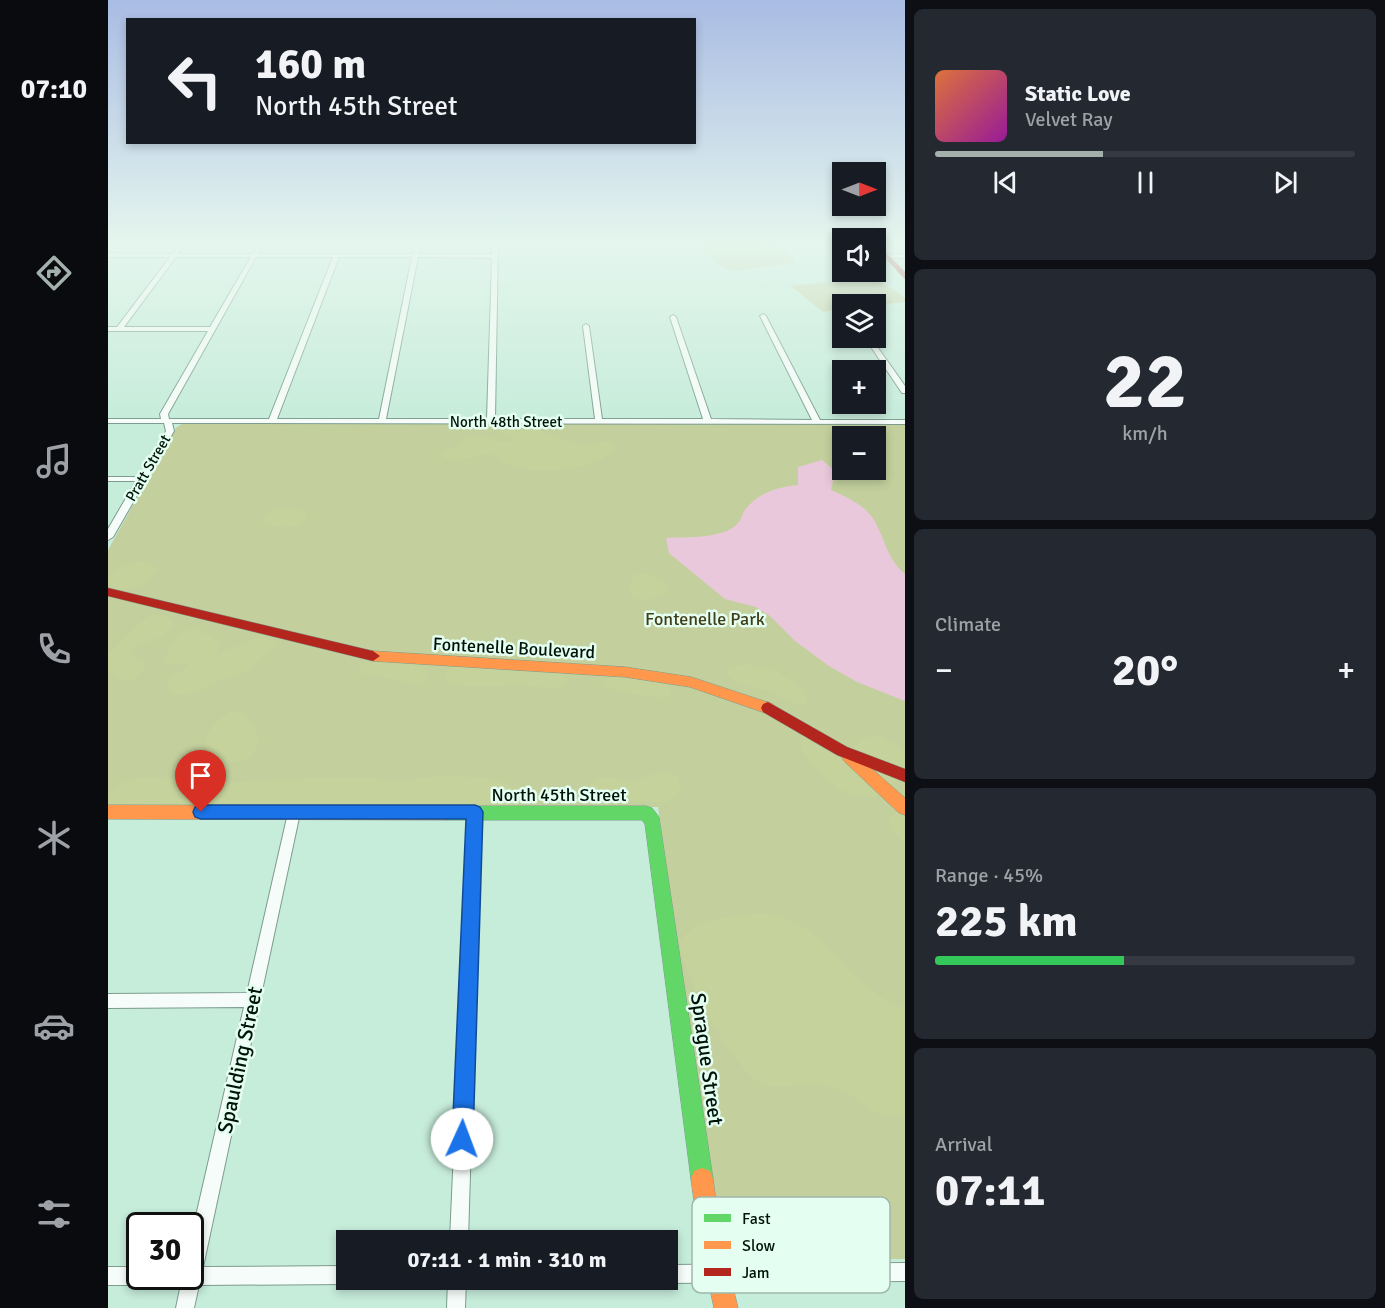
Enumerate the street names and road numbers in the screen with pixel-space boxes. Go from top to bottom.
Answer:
street label: North 48th Street [450,413,562,431]
street label: Pratt Street [122,431,174,505]
street label: Fontenelle Boulevard [432,633,596,663]
street label: North 45th Street [491,784,627,806]
street label: Spaulding Street [212,984,268,1136]
street label: Sprague Street [685,991,729,1127]

